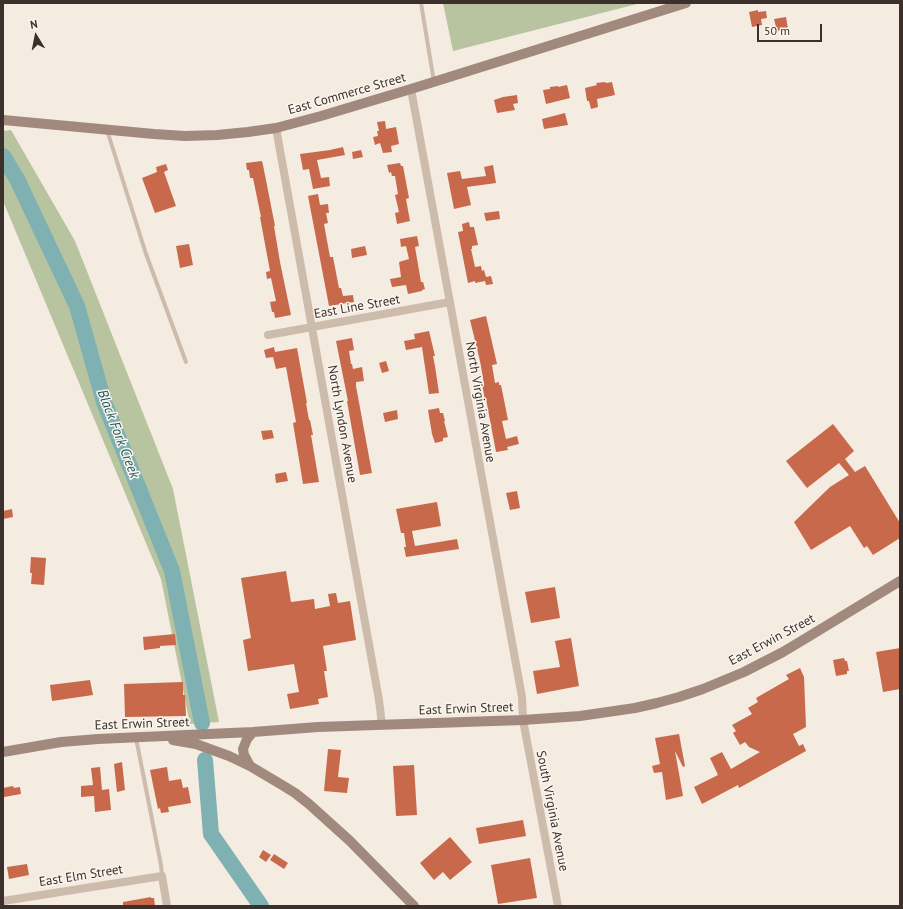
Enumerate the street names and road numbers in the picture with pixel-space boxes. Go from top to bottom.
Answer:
street label: East Commerce Street [286,70,408,118]
street label: East Line Street [313,292,401,322]
street label: North Virginia Avenue [462,340,498,464]
street label: North Lyndon Avenue [324,364,360,484]
street label: East Erwin Street [726,611,818,669]
street label: East Erwin Street [418,700,514,718]
street label: East Erwin Street [94,715,190,733]
street label: South Virginia Avenue [533,749,571,873]
street label: East Elm Street [38,862,124,890]

